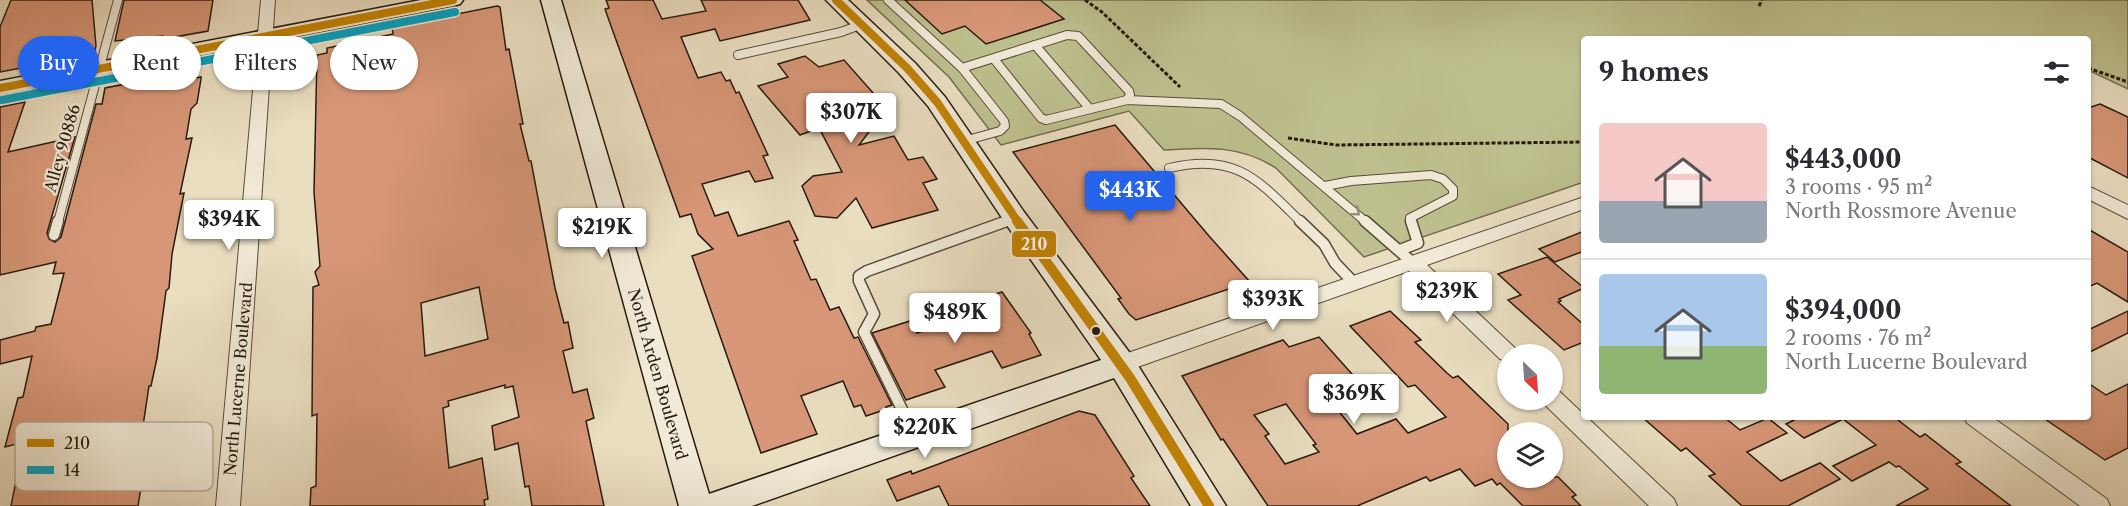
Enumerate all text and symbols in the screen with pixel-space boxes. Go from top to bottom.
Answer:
chip: Buy [18,36,99,90]
chip: Rent [111,36,201,90]
chip: Filters [213,36,318,90]
chip: New [330,36,418,90]
text: 9 homes [1599,56,1709,88]
icon: filters [2040,56,2073,89]
pin: $307K [809,93,893,144]
text: $307K [820,100,882,124]
street label: Alley 90886 [40,102,84,195]
text: $443,000 [1785,143,1902,175]
icon: home [1647,147,1719,219]
pin: $443K [1088,171,1172,222]
text: 3 rooms · 95 m² [1785,175,1932,199]
text: $443K [1099,178,1161,202]
text: North Rossmore Avenue [1785,199,2017,223]
pin: $394K [187,200,271,251]
one-way arrow [1349,205,1360,216]
text: $394K [198,207,260,231]
pin: $219K [560,208,644,259]
text: $219K [572,215,632,239]
line badge: 210 [1011,230,1057,258]
text: 210 [1021,234,1047,254]
pin: $239K [1405,272,1489,323]
text: $239K [1416,279,1478,303]
pin: $393K [1231,280,1315,331]
street label: North Lucerne Boulevard [220,281,256,477]
street label: North Arden Boulevard [624,286,692,462]
text: $393K [1242,287,1304,311]
pin: $489K [913,293,997,344]
text: $394,000 [1785,294,1902,326]
icon: home [1647,298,1719,370]
text: $489K [923,300,987,324]
unlabelled marker [1090,325,1102,337]
text: 2 rooms · 76 m² [1785,326,1931,350]
north arrow [1497,344,1563,410]
map controls [1497,344,1563,488]
text: North Lucerne Boulevard [1785,350,2028,374]
pin: $369K [1312,374,1396,425]
text: $369K [1323,381,1385,405]
pin: $220K [883,408,967,459]
text: $220K [893,415,957,439]
legend [15,422,213,491]
button: layers [1497,422,1563,488]
text: 210 [64,433,90,453]
text: 14 [64,460,80,480]

